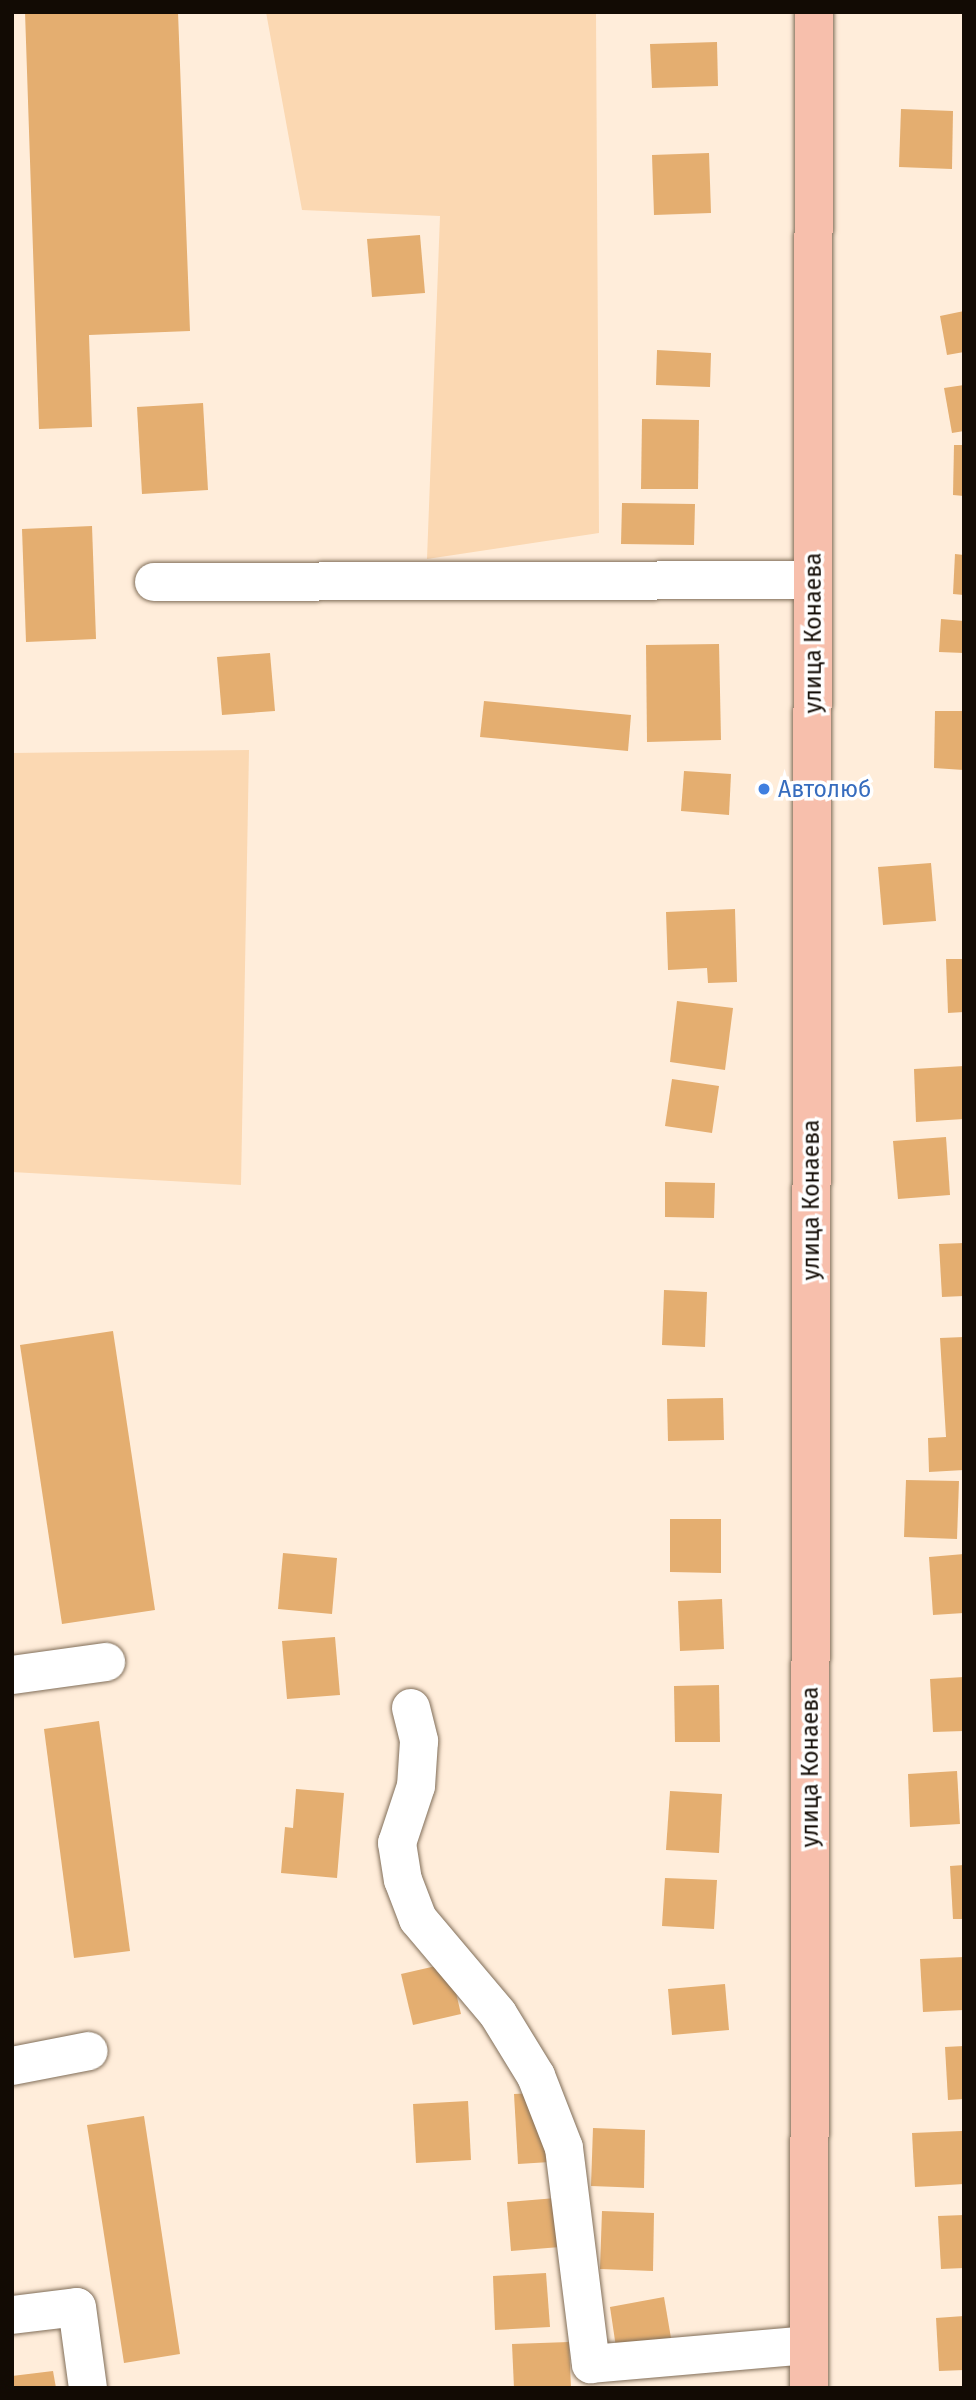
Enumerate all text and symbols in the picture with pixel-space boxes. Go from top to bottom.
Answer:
street label: улица Конаева [799,553,827,713]
place label: Автолюб [778,775,871,803]
marker: Автолюб [756,781,772,797]
street label: улица Конаева [797,1120,825,1280]
street label: улица Конаева [796,1687,824,1847]

